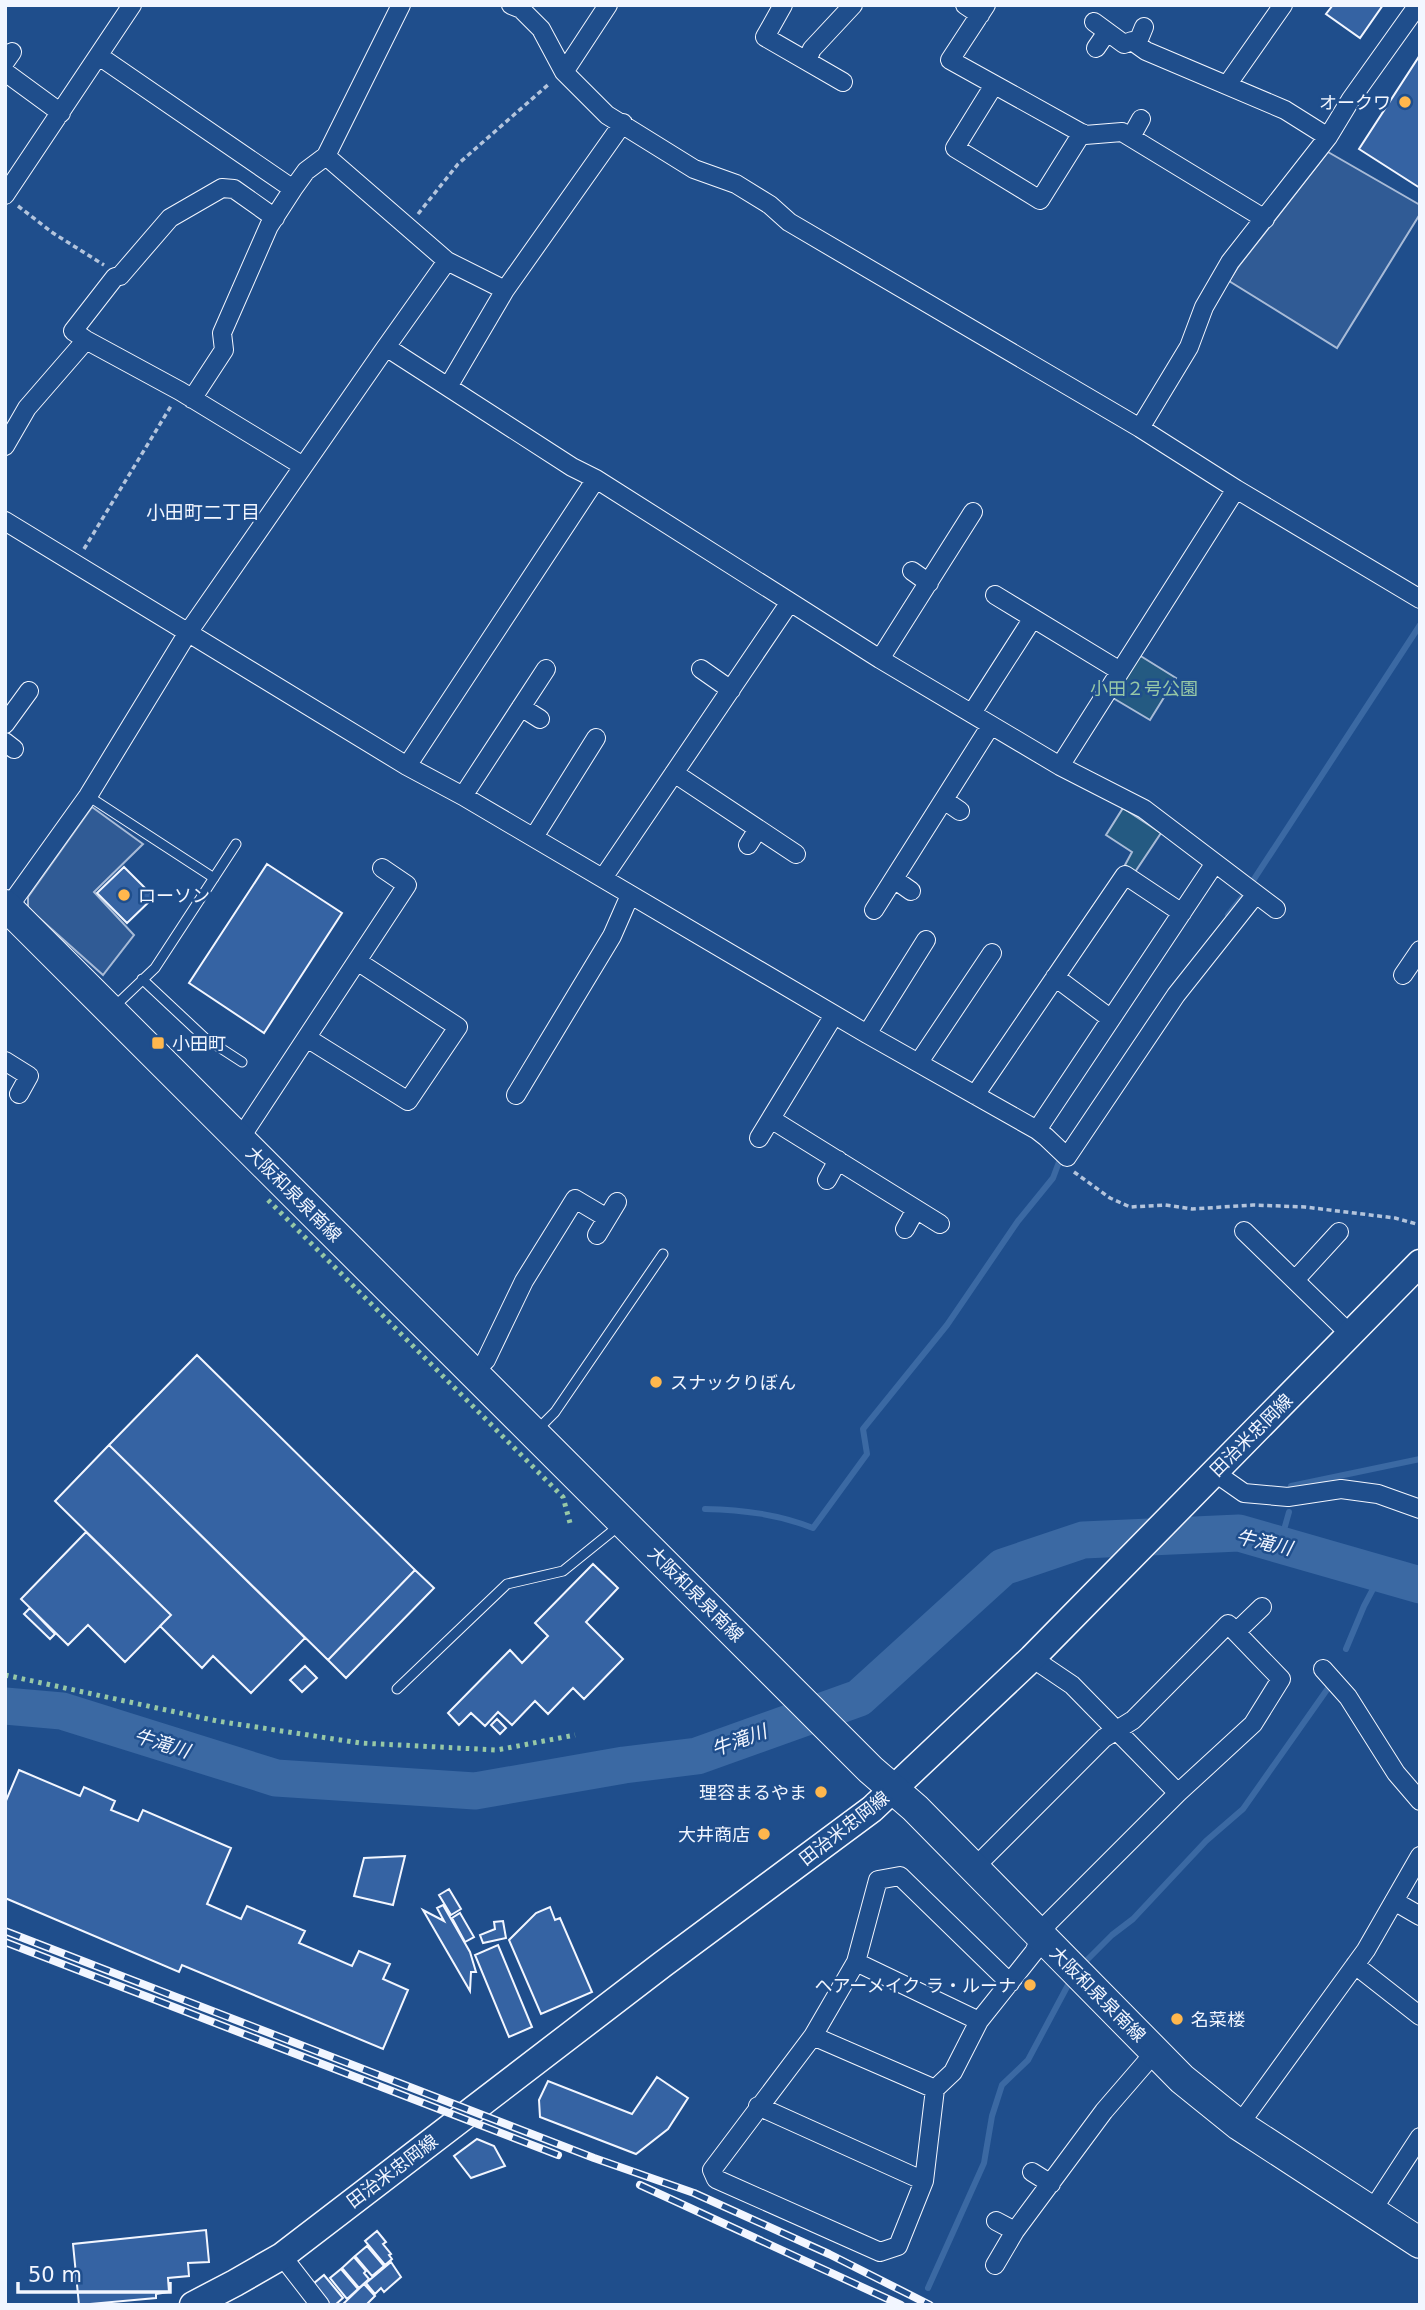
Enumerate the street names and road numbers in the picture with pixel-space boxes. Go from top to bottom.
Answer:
street label: 大阪和泉泉南線 [242,1142,346,1246]
street label: 田治米忠岡線 [1205,1389,1297,1481]
street label: 大阪和泉泉南線 [644,1542,748,1646]
street label: 田治米忠岡線 [795,1786,893,1870]
street label: 大阪和泉泉南線 [1046,1942,1150,2046]
street label: 田治米忠岡線 [343,2130,441,2212]

